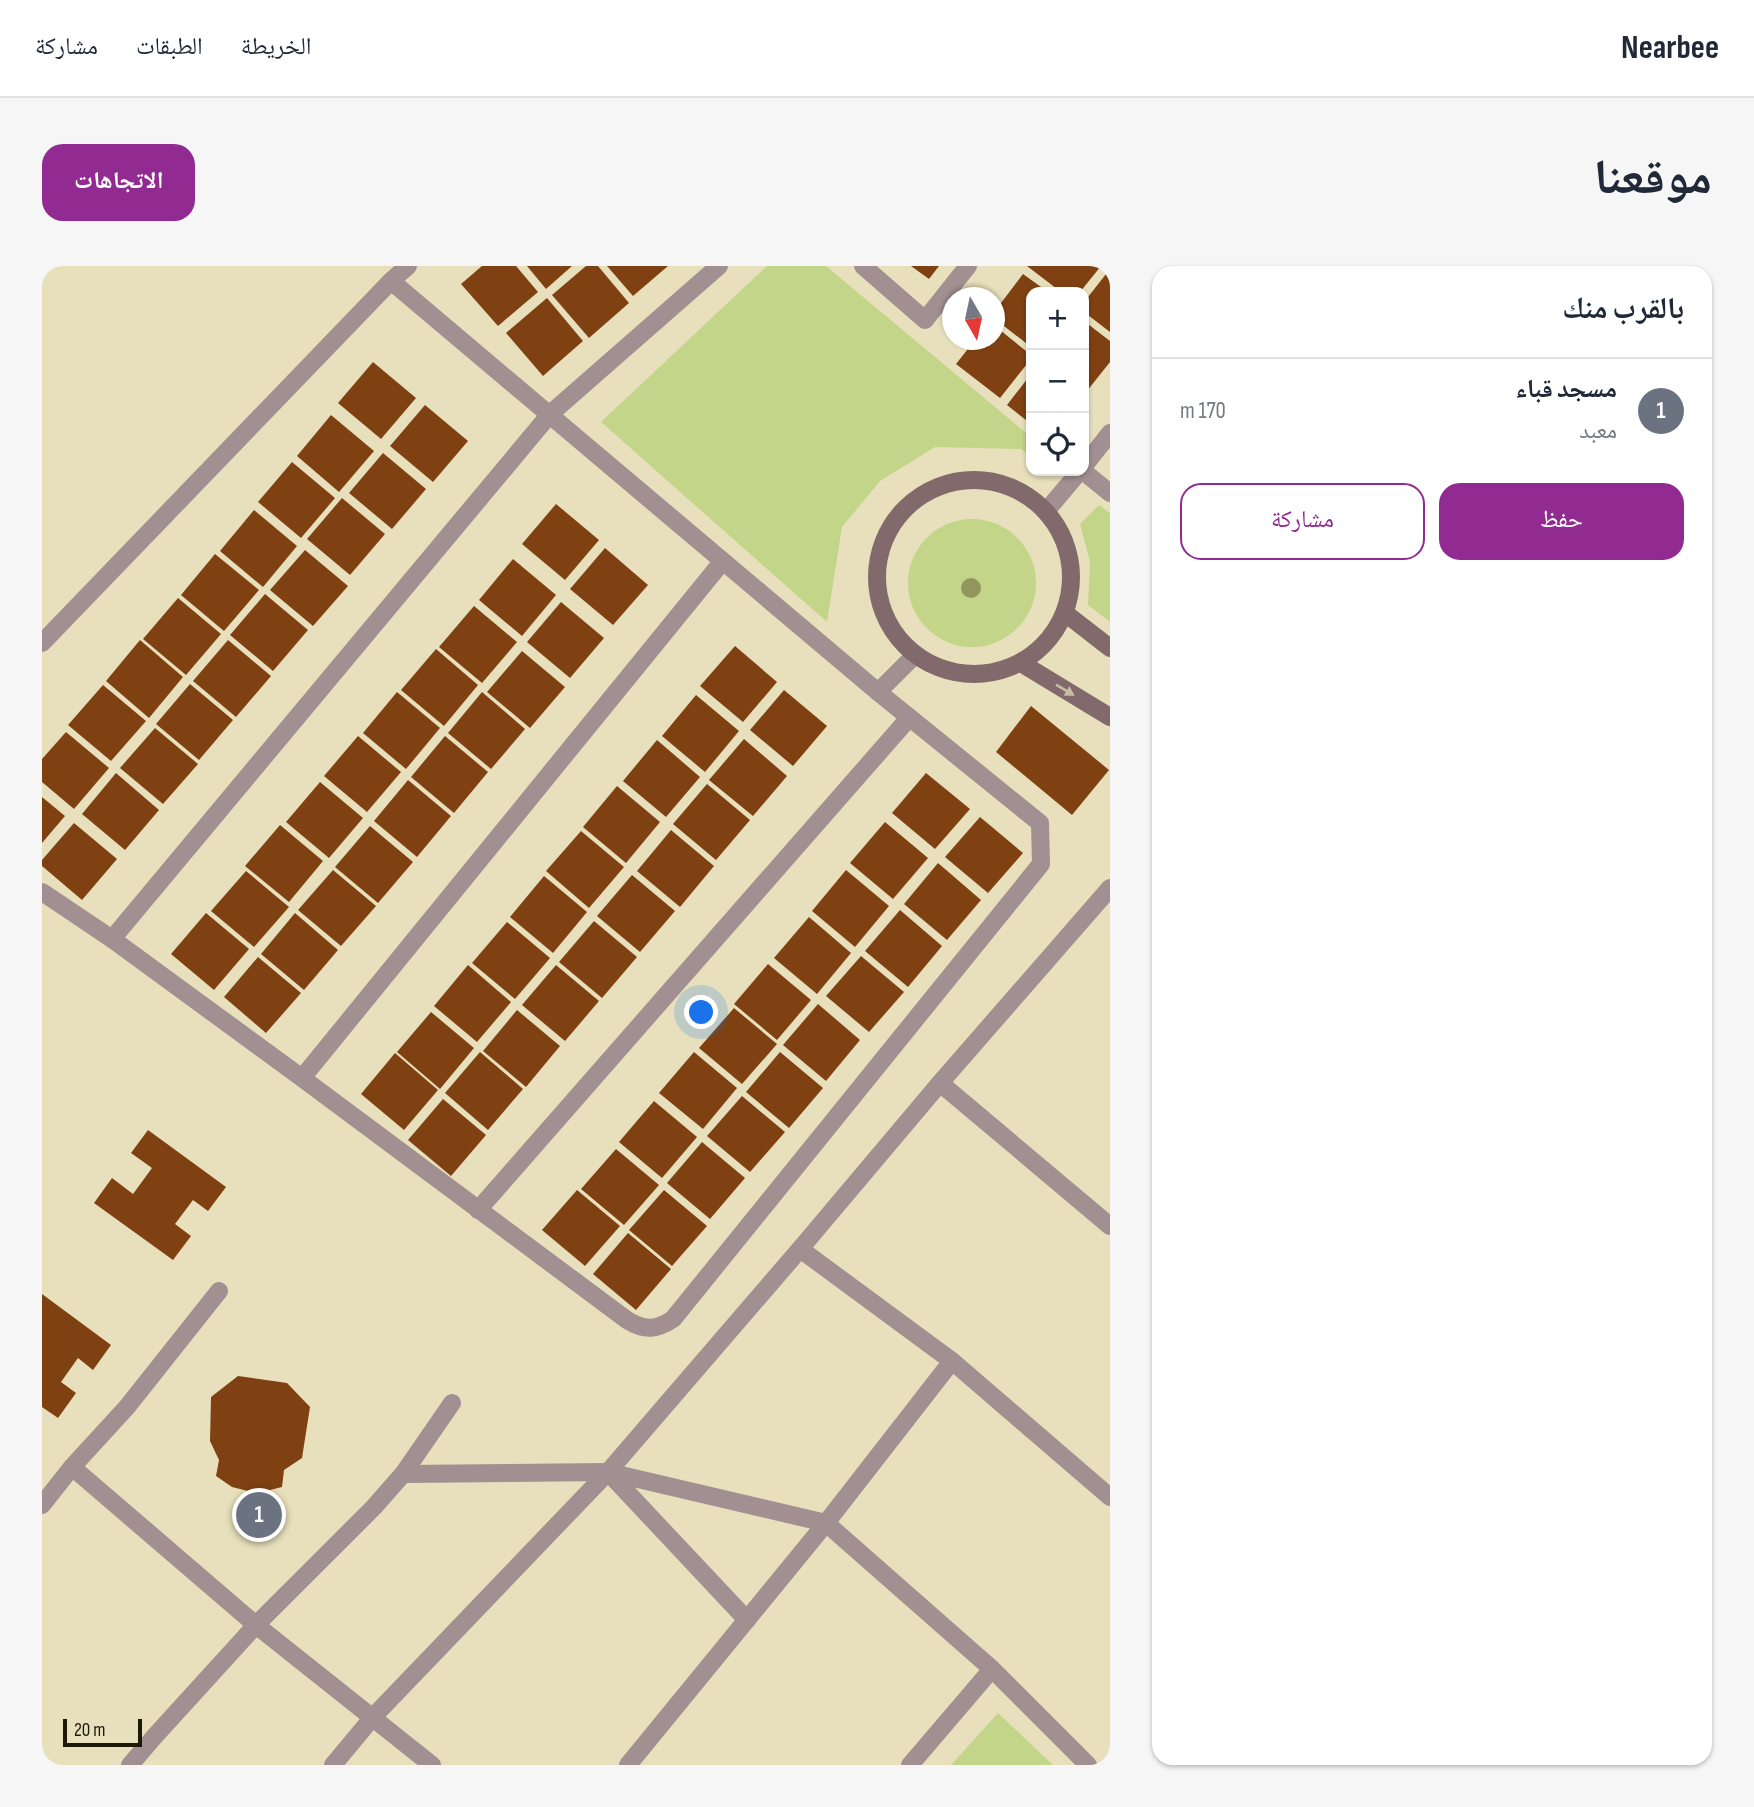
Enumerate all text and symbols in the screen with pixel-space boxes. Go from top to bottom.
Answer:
text: Nearbee [1621,28,1719,68]
text: مشاركة [35,32,98,61]
text: الطبقات [136,32,203,61]
text: الخريطة [241,32,311,61]
button: الاتجاهات [42,144,195,221]
text: موقعنا [1594,149,1712,208]
north arrow [942,287,1005,350]
map controls [1026,287,1089,476]
button: + [1026,287,1089,350]
text: بالقرب منك [1562,291,1684,327]
button: − [1026,350,1089,413]
text: مسجد قباء [1515,374,1617,405]
text: 170 m [1180,397,1226,425]
text: 1 [1656,397,1666,425]
button: locate [1026,413,1089,476]
text: معبد [1579,417,1617,445]
button: مشاركة [1180,483,1425,560]
button: حفظ [1439,483,1684,560]
one-way arrow [1056,683,1075,696]
your location [684,995,718,1029]
pin: 1 [236,1489,282,1541]
scale bar [63,1716,142,1748]
text: 20 m [74,1719,106,1742]

